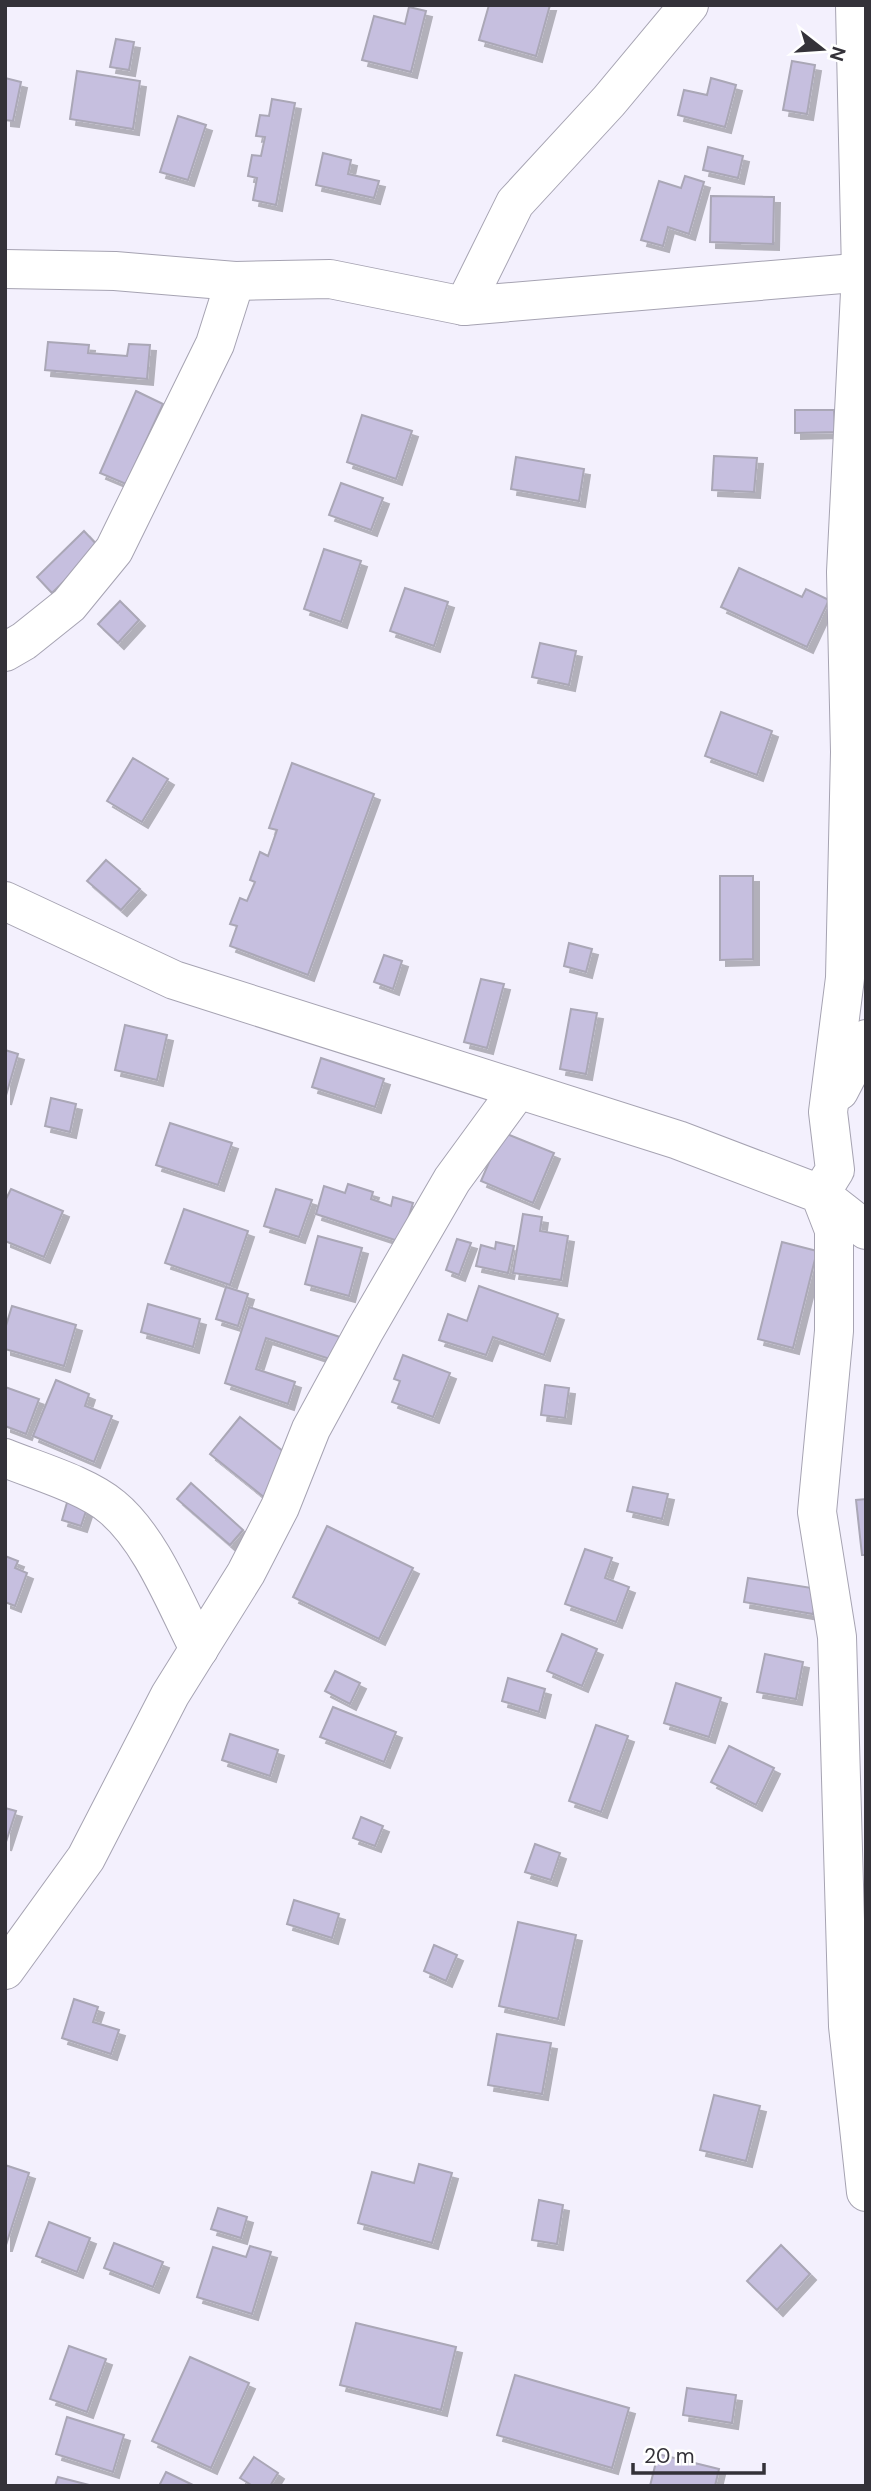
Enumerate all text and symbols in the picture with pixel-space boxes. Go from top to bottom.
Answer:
north arrow [787,14,857,84]
text: N [824,44,852,64]
scale bar [633,2432,764,2476]
text: 20 m [644,2442,695,2470]

